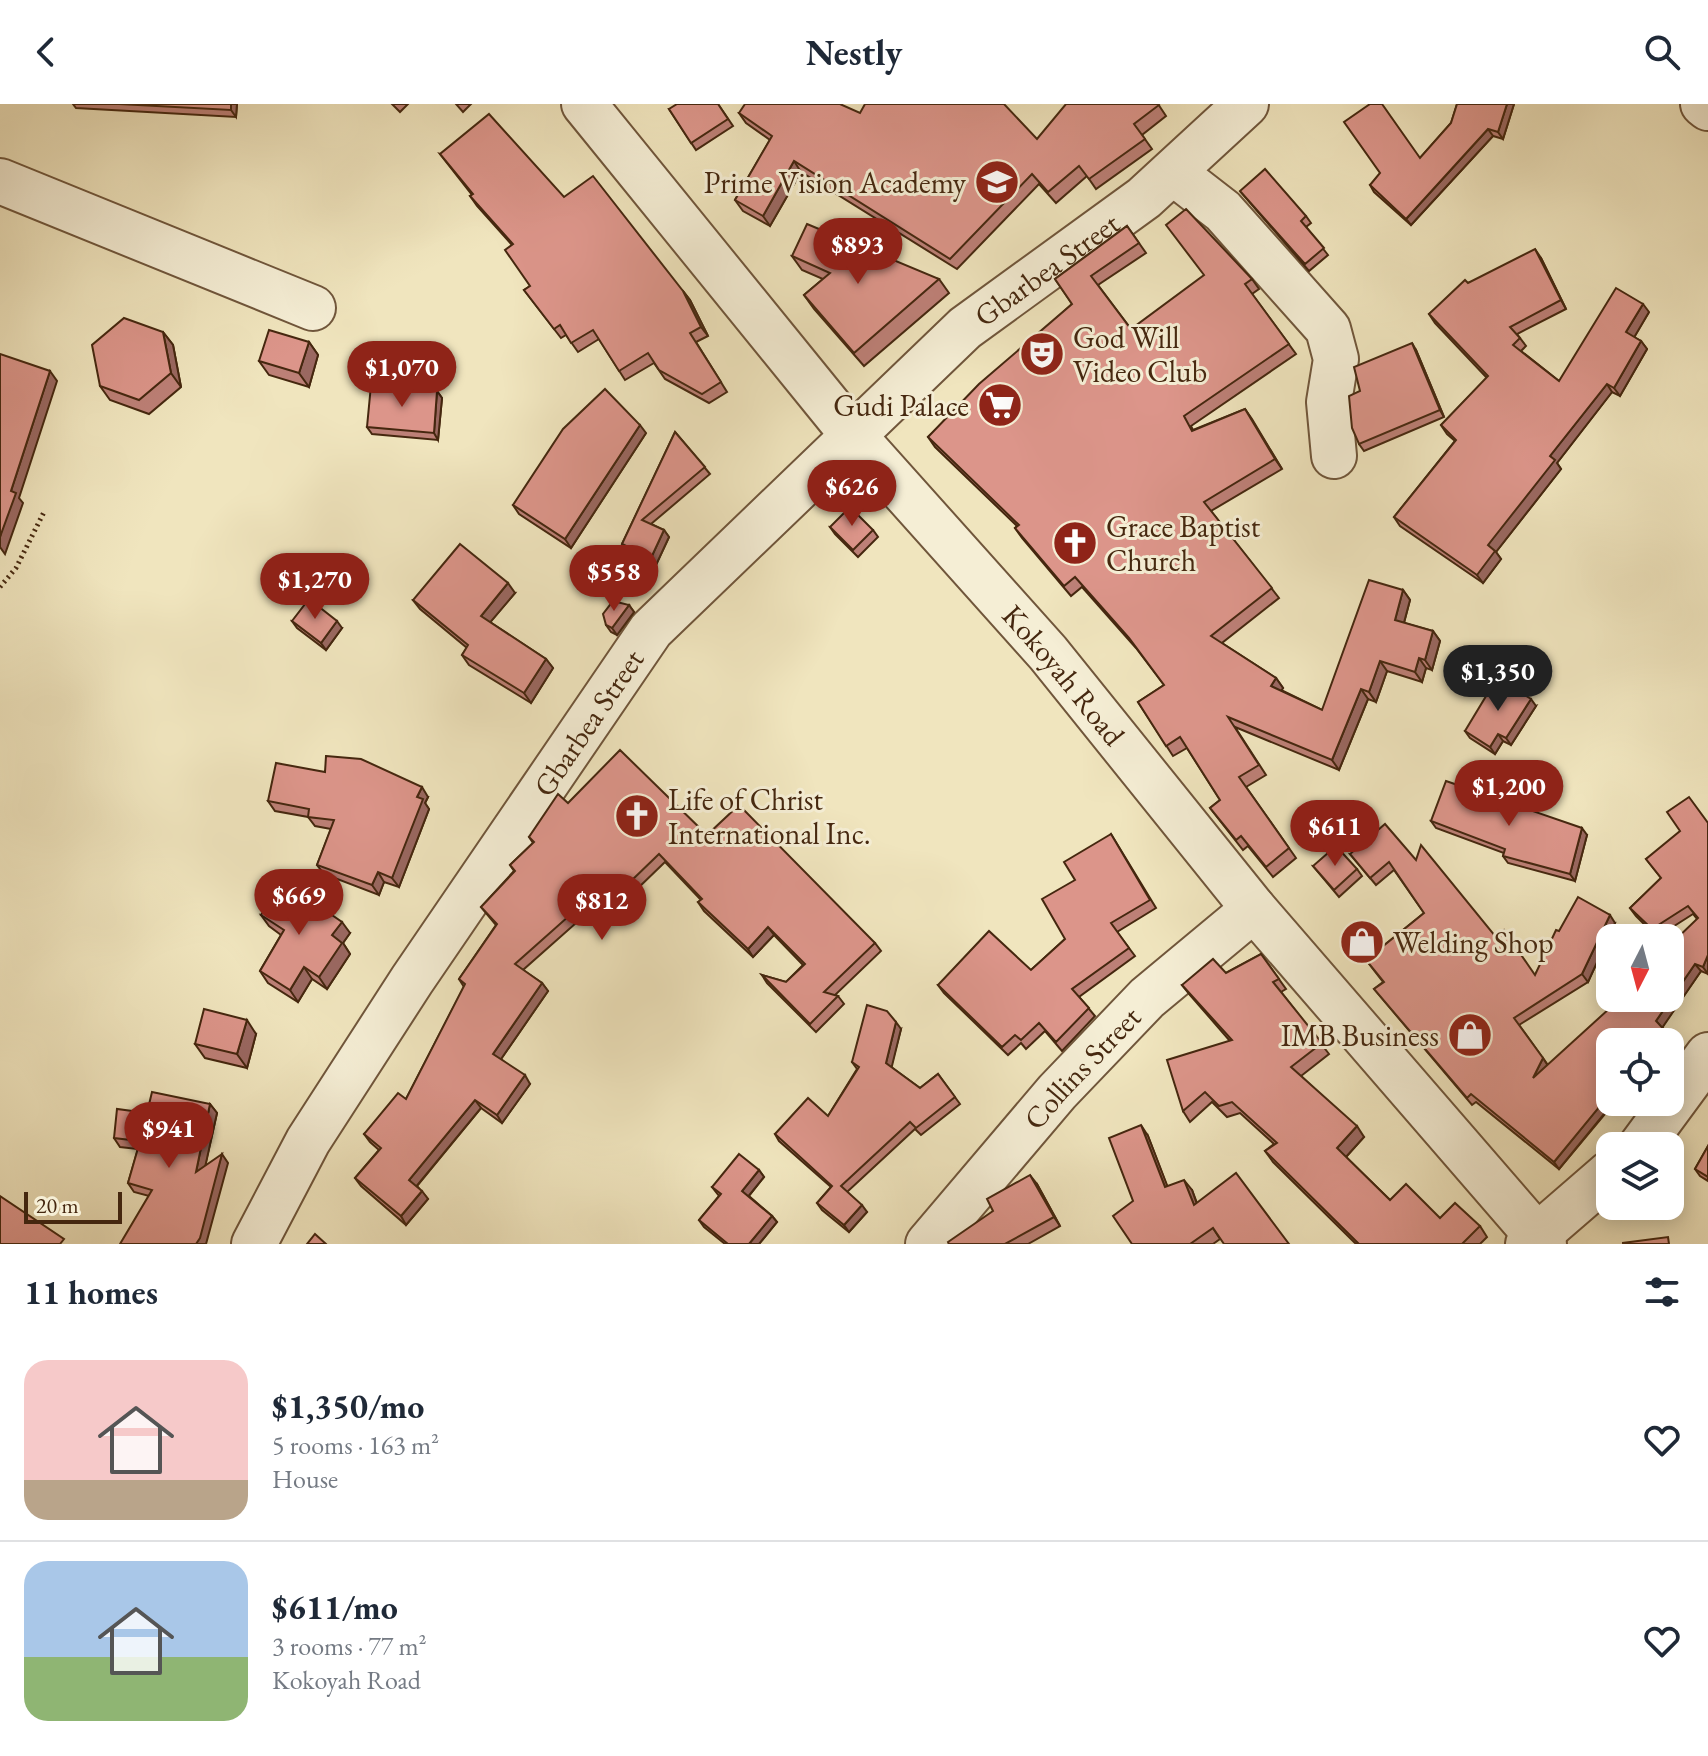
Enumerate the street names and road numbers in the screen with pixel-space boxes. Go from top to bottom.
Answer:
street label: Gbarbea Street [966,203,1127,335]
street label: Kokoyah Road [994,596,1135,754]
street label: Gbarbea Street [524,641,652,803]
street label: Collins Street [1014,997,1149,1137]

